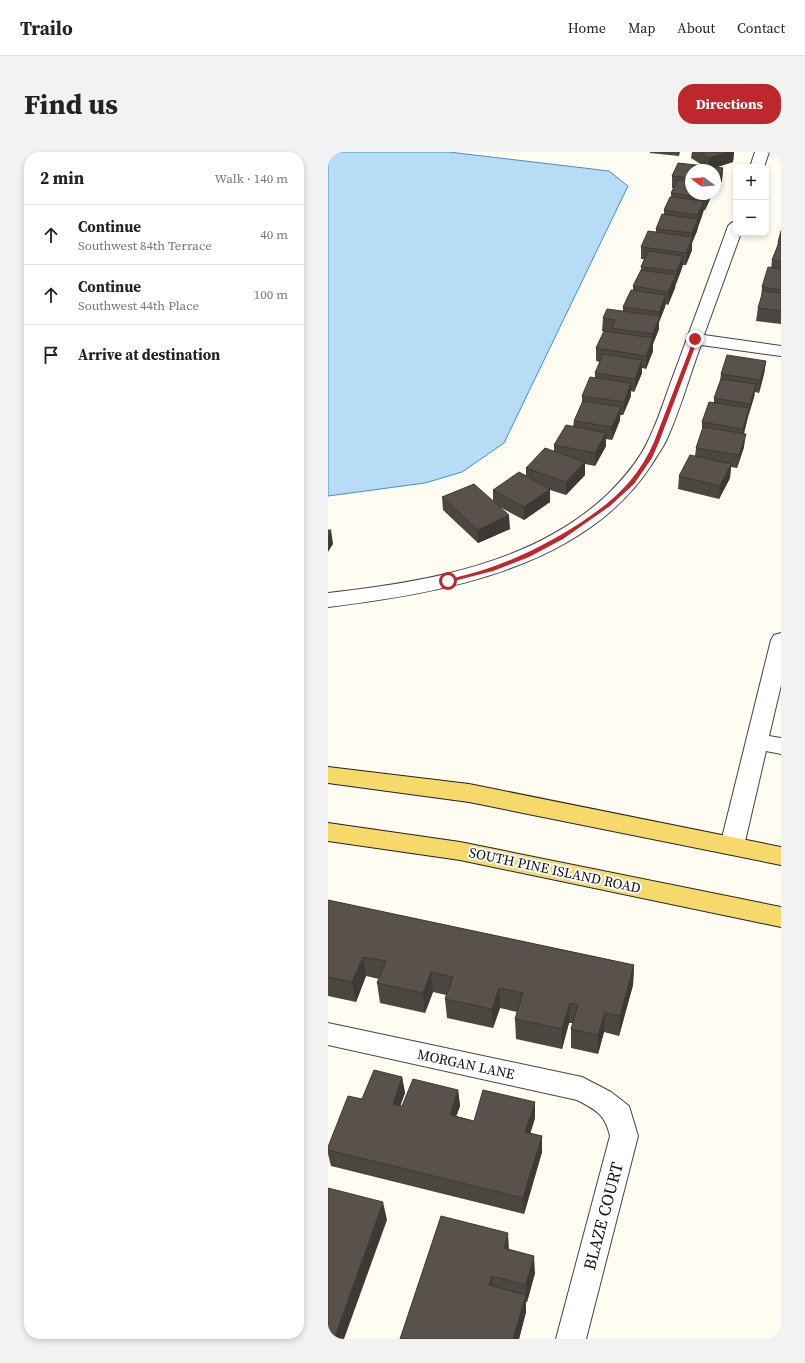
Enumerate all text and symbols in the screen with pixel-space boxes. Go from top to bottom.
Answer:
text: Trailo [20,15,73,41]
text: Home [568,18,606,38]
text: Map [628,18,655,38]
text: About [677,18,715,38]
text: Contact [737,18,785,38]
button: Directions [678,84,781,124]
text: Find us [24,85,118,123]
north arrow [685,164,721,200]
map controls [733,164,769,236]
button: + [733,164,769,200]
text: 2 min [40,166,84,190]
text: Walk · 140 m [215,170,288,187]
button: − [733,200,769,236]
text: Continue [78,216,141,237]
icon: ahead [40,224,62,246]
text: 40 m [260,226,288,243]
text: Southwest 84th Terrace [78,237,212,254]
text: Continue [78,276,141,297]
icon: ahead [40,284,62,306]
text: 100 m [254,286,288,303]
text: Southwest 44th Place [78,297,199,314]
route end [686,330,704,348]
icon: arrive [40,344,62,366]
text: Arrive at destination [78,344,220,365]
route start [439,572,457,590]
street label: SOUTH PINE ISLAND ROAD [467,842,643,898]
street label: MORGAN LANE [416,1044,516,1084]
street label: BLAZE COURT [577,1160,629,1272]

